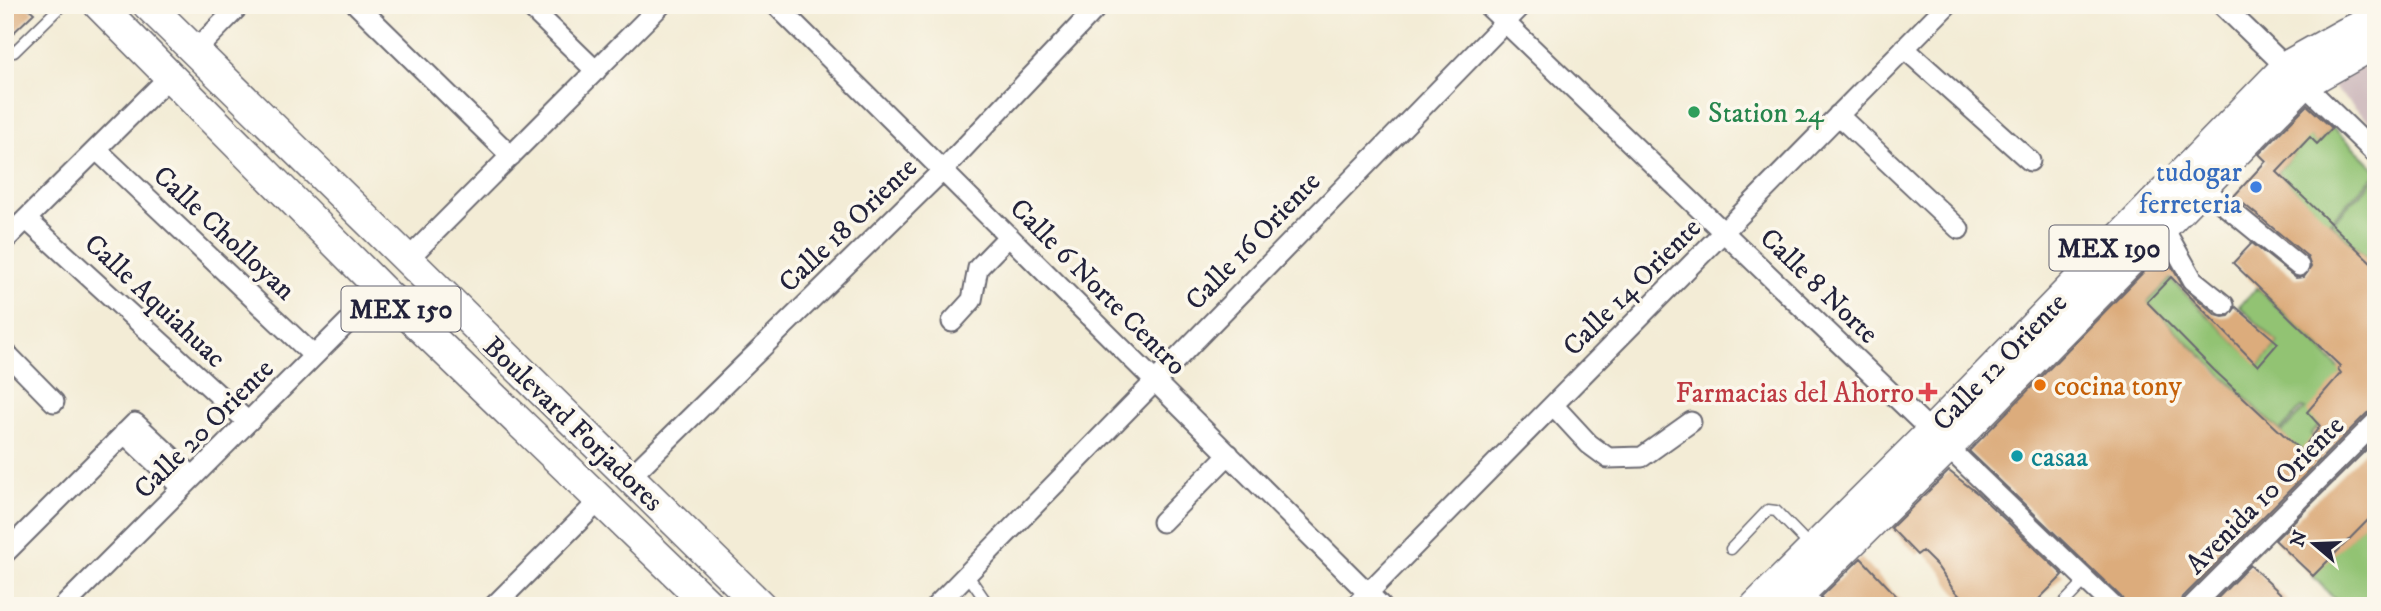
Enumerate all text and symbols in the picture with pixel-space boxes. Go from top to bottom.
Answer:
place label: Station 24 [1708,96,1825,131]
marker: Station 24 [1686,104,1702,120]
street label: Calle 18 Oriente [771,150,925,300]
place label: tudogar ferreteria [2139,155,2243,222]
street label: Calle Cholloyan [146,158,303,308]
street label: Calle 16 Oriente [1178,164,1328,318]
marker: tudogar ferreteria [2248,179,2264,195]
street label: Calle 6 Norte Centro [1002,191,1194,383]
street label: Calle 14 Oriente [1556,211,1709,364]
street label: Calle 8 Norte [1752,221,1886,351]
road number: MEX 190 [2050,226,2168,270]
street label: Calle Aquiahuac [77,227,233,376]
road number: MEX 150 [342,286,460,332]
street label: Calle 12 Oriente [1925,286,2075,439]
street label: Boulevard Forjadores [476,329,670,519]
street label: Calle 20 Oriente [127,352,281,506]
place label: cocina tony [2054,369,2183,404]
place label: Farmacias del Ahorro [1676,376,1914,411]
marker: cocina tony [2032,377,2048,393]
marker: Farmacias del Ahorro [1920,384,1936,400]
street label: Avenida 10 Oriente [2178,408,2352,582]
place label: casaa [2031,440,2088,475]
marker: casaa [2009,448,2025,464]
north arrow [2280,510,2350,580]
text: N [2286,527,2313,550]

